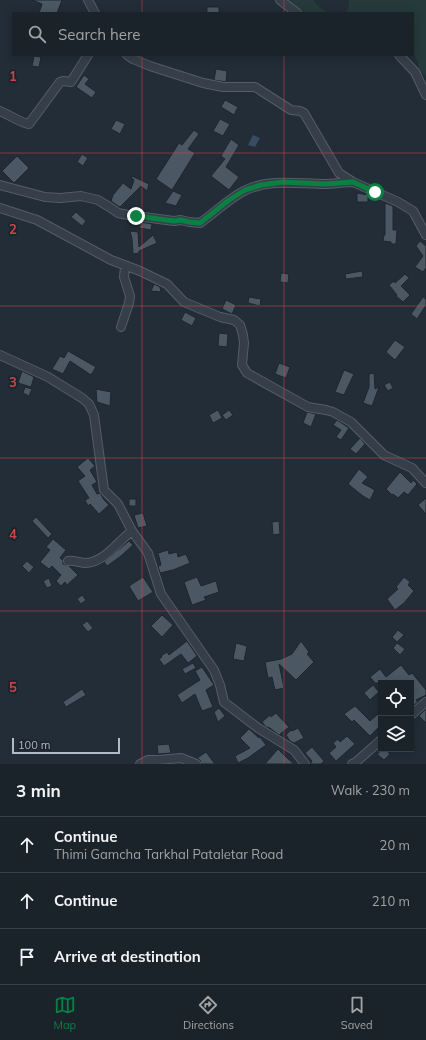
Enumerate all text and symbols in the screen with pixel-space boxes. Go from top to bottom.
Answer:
search box [12,12,414,56]
icon: search [26,23,48,45]
text: Search here [58,25,140,44]
text: 1 [9,68,17,84]
route start [366,183,384,201]
route end [127,207,145,225]
text: 2 [9,221,17,237]
text: 3 [9,374,17,390]
text: 4 [9,526,17,542]
text: 5 [9,679,17,695]
map controls [378,680,414,752]
button: locate [378,680,414,716]
button: layers [378,716,414,752]
scale bar [12,736,120,755]
text: 100 m [18,738,50,752]
text: 3 min [16,780,61,801]
text: Walk · 230 m [331,782,410,798]
text: Continue [54,827,117,846]
icon: ahead [16,834,38,856]
text: 20 m [380,837,410,853]
text: Thimi Gamcha Tarkhal Pataletar Road [54,846,283,862]
icon: ahead [16,890,38,912]
text: Continue [54,891,117,910]
text: 210 m [372,893,410,909]
icon: arrive [16,946,38,968]
text: Arrive at destination [54,947,201,966]
tab: Map [53,994,76,1032]
tab: Directions [183,994,234,1032]
tab: Saved [341,994,373,1032]

